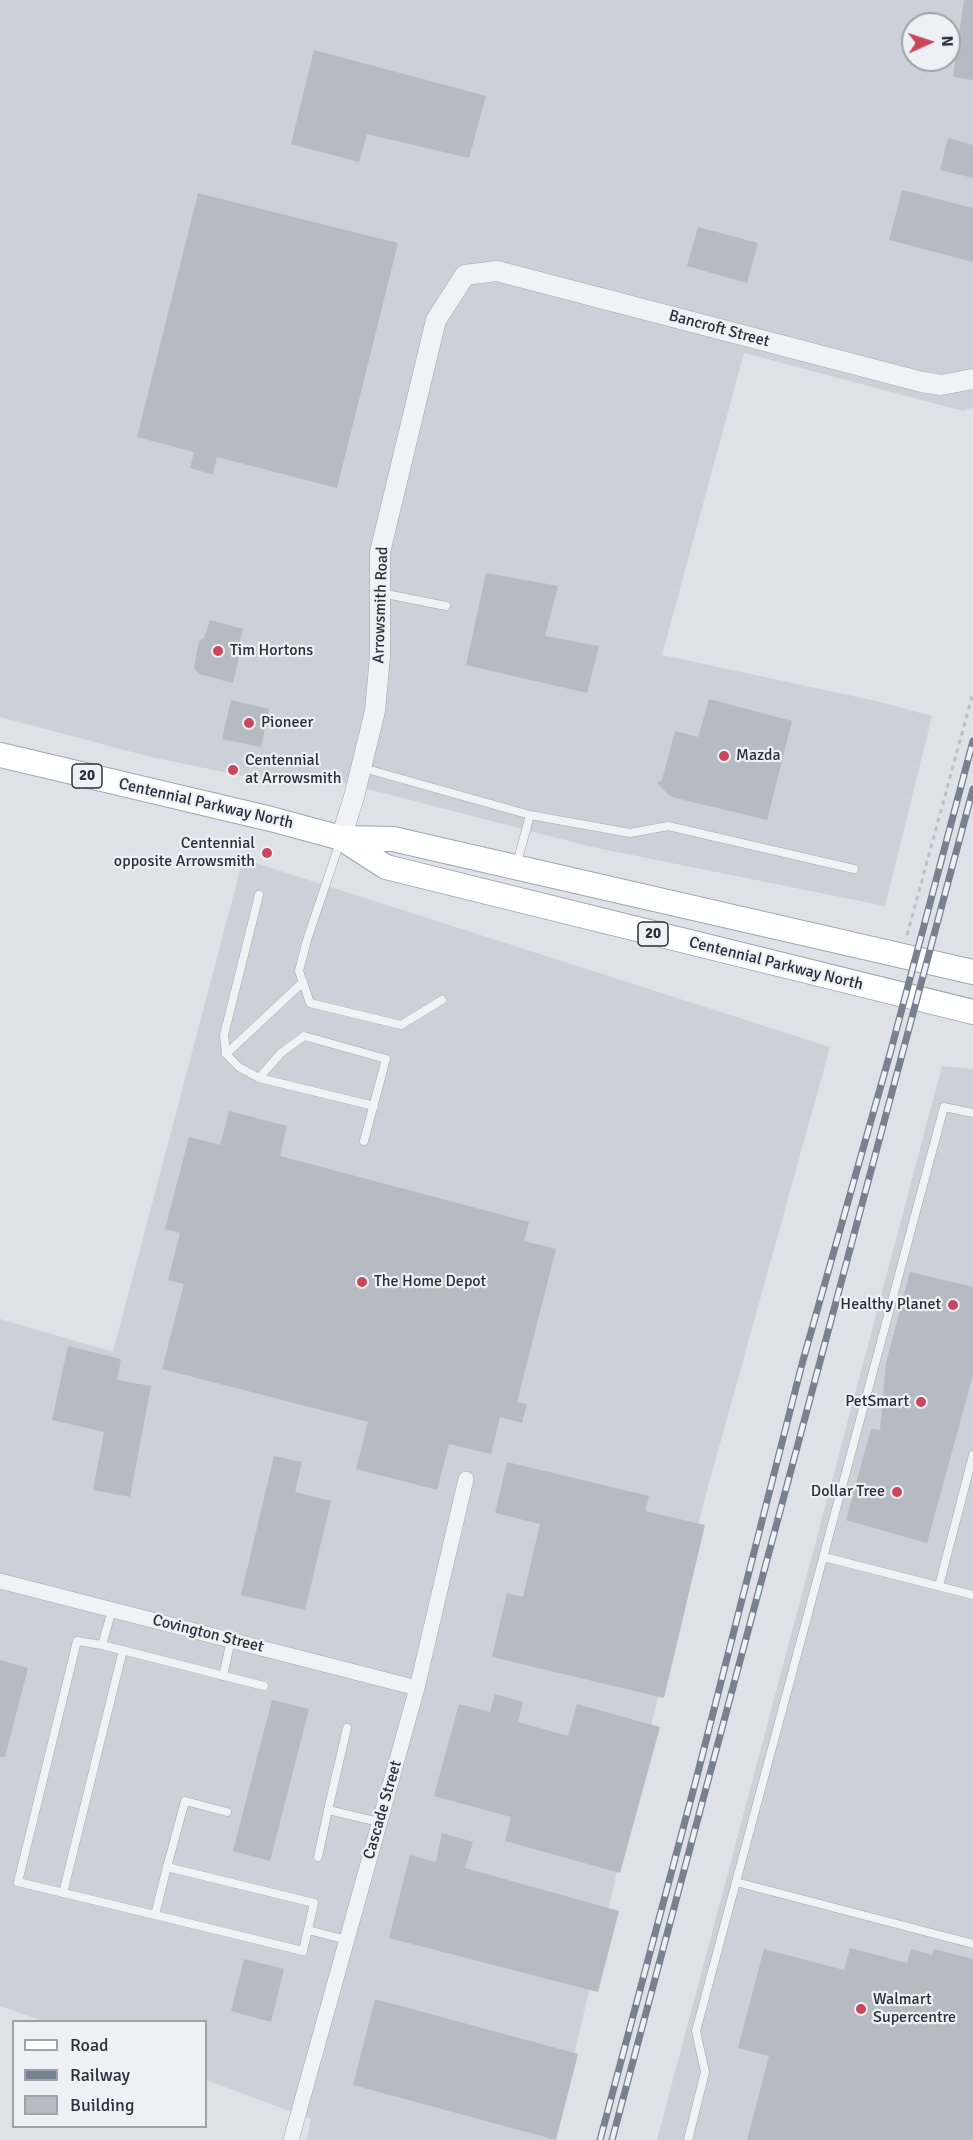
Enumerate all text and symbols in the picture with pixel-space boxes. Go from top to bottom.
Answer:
north arrow [901,12,961,72]
text: N [937,35,957,47]
street label: Bancroft Street [667,306,771,352]
street label: Arrowsmith Road [369,546,393,664]
place label: Tim Hortons [230,641,313,661]
marker: Tim Hortons [211,644,225,658]
place label: Pioneer [261,713,313,733]
marker: Pioneer [242,716,256,730]
place label: Mazda [736,746,781,766]
marker: Mazda [717,749,731,763]
place label: Centennial at Arrowsmith [245,751,341,789]
marker: Centennial at Arrowsmith [226,763,240,777]
road number: 20 [72,764,102,788]
street label: Centennial Parkway North [117,775,295,833]
place label: Centennial opposite Arrowsmith [114,834,255,872]
marker: Centennial opposite Arrowsmith [260,846,274,860]
road number: 20 [638,922,668,946]
street label: Centennial Parkway North [687,933,865,995]
place label: The Home Depot [374,1272,486,1292]
marker: The Home Depot [355,1275,369,1289]
place label: Healthy Planet [840,1295,941,1315]
marker: Healthy Planet [946,1298,960,1312]
place label: PetSmart [845,1392,909,1412]
marker: PetSmart [914,1395,928,1409]
place label: Dollar Tree [811,1482,885,1502]
marker: Dollar Tree [890,1485,904,1499]
street label: Covington Street [150,1611,266,1657]
street label: Cascade Street [360,1758,406,1862]
place label: Walmart Supercentre [873,1990,956,2028]
marker: Walmart Supercentre [854,2002,868,2016]
legend [12,2020,207,2128]
text: Road [70,2034,109,2056]
text: Railway [70,2064,130,2086]
text: Building [70,2094,134,2116]

